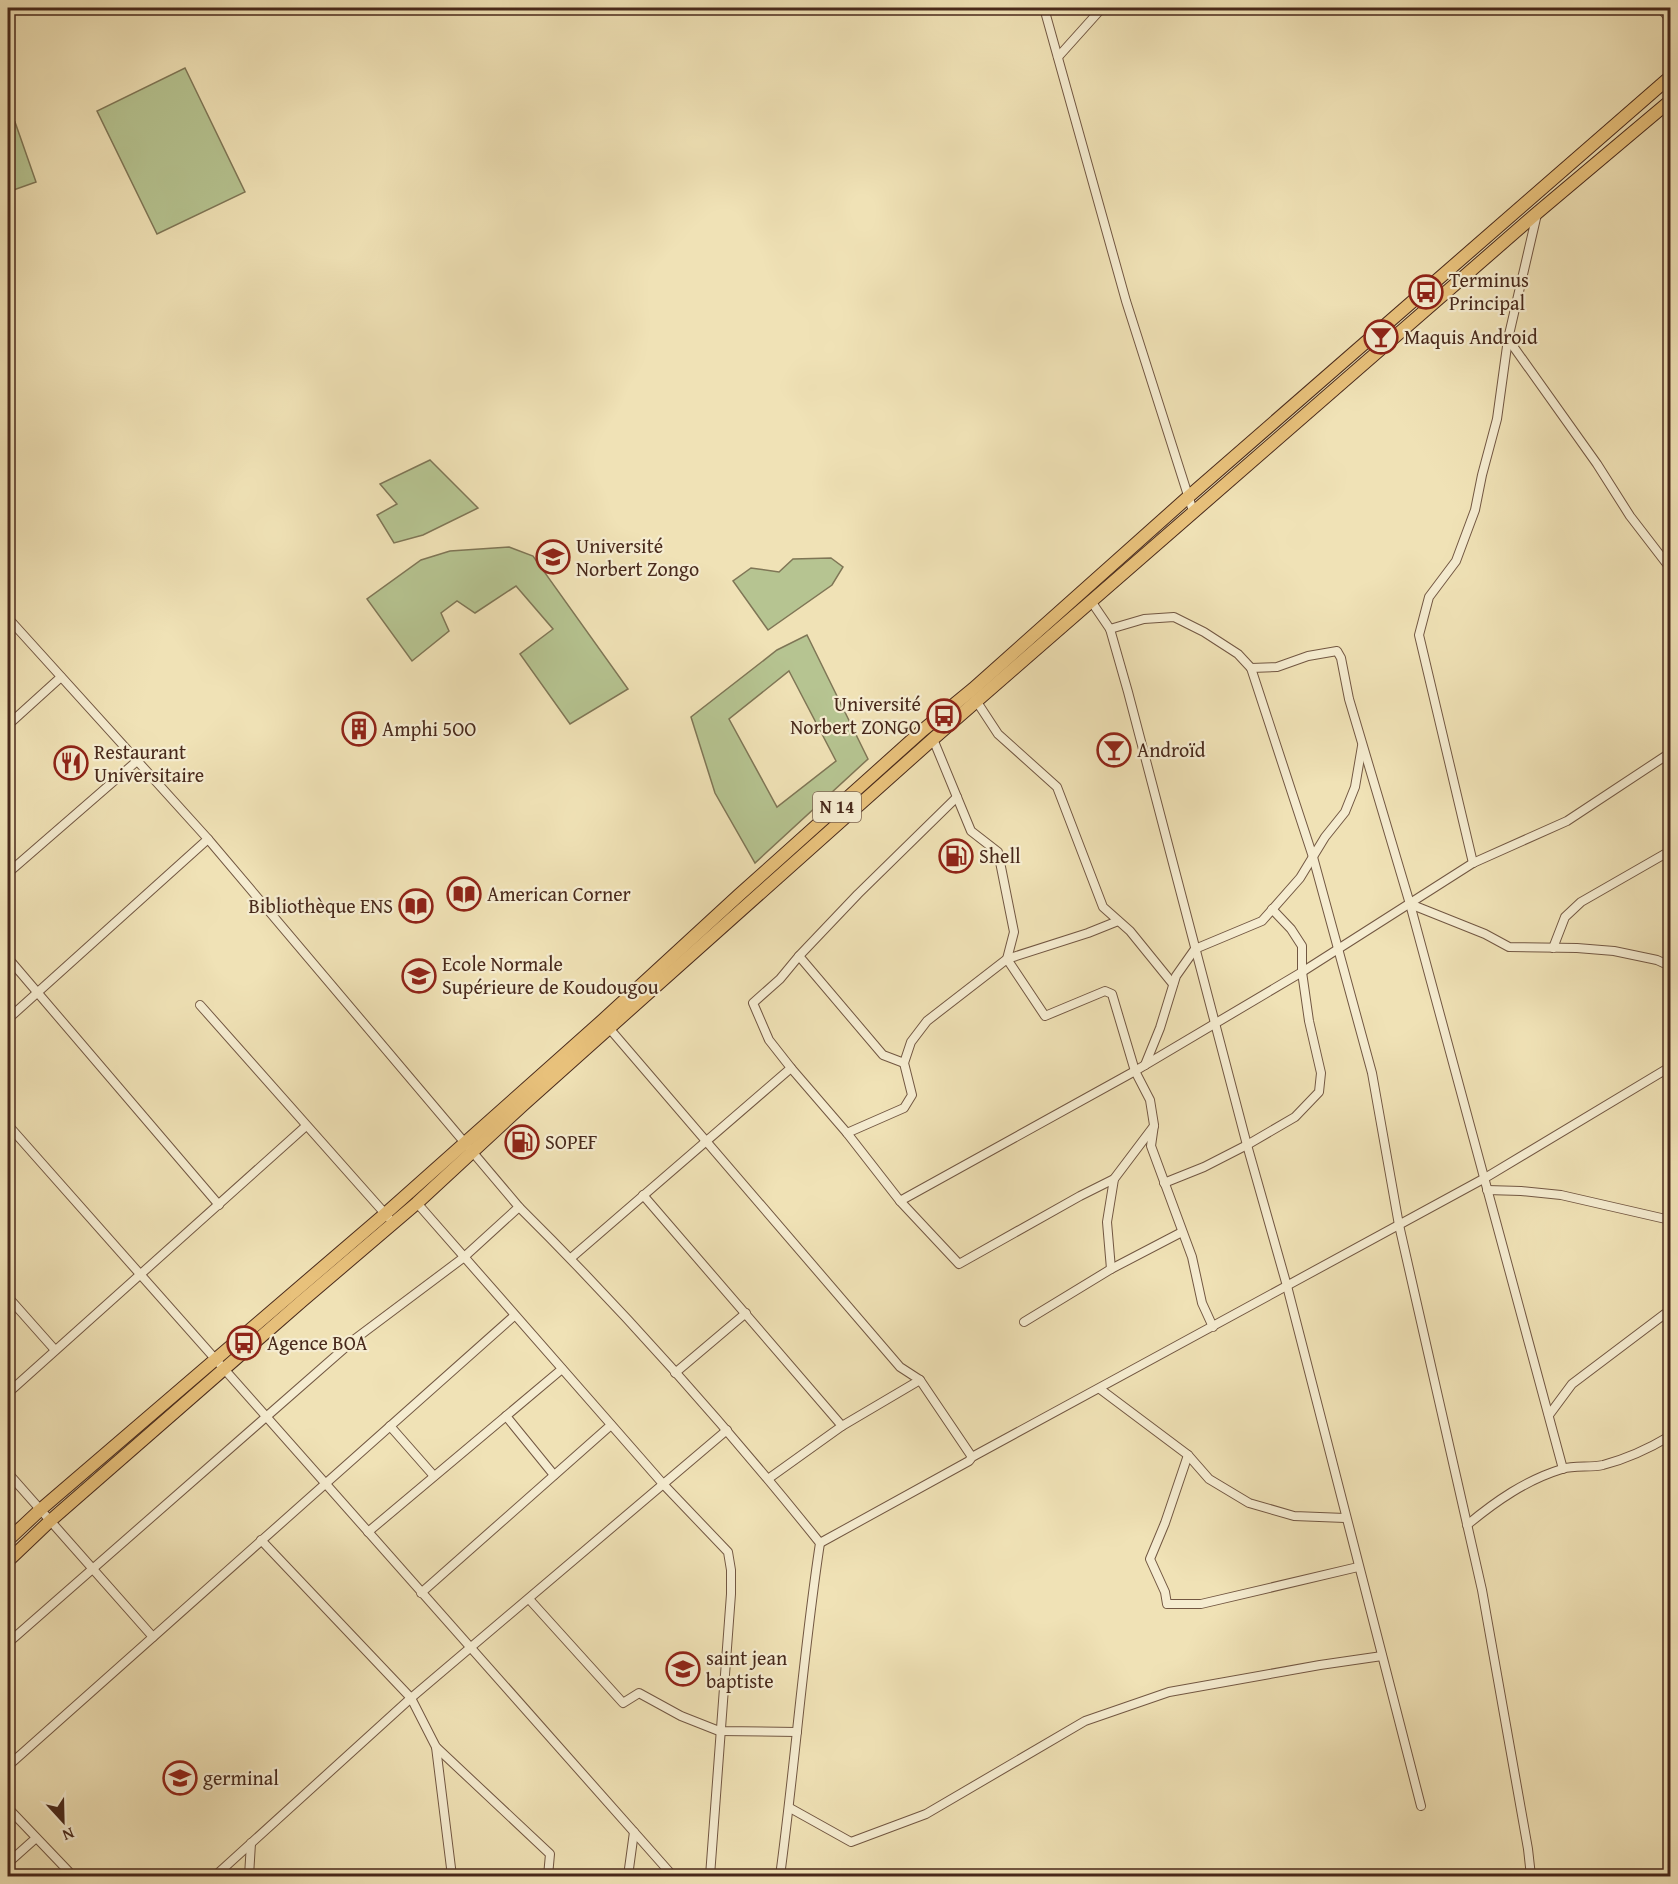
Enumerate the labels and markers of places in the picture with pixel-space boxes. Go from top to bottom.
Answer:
place label: Terminus Principal [1449,265,1529,317]
bus stop icon: Terminus Principal [1408,274,1444,310]
bar icon: Maquis Android [1363,319,1399,355]
place label: Maquis Android [1404,322,1538,351]
place label: Université Norbert Zongo [576,531,699,583]
school or university icon: Université Norbert Zongo [535,539,571,575]
place label: Université Norbert ZONGO [790,689,921,741]
bus stop icon: Université Norbert ZONGO [926,698,962,734]
building icon: Amphi 5OO [341,711,377,747]
place label: Amphi 5OO [382,714,476,743]
bar icon: Androïd [1096,732,1132,768]
place label: Androïd [1137,735,1206,764]
place label: Restaurant Universitaire [94,737,204,789]
restaurant icon: Restaurant Universitaire [53,745,89,781]
fuel station icon: Shell [938,838,974,874]
place label: Shell [979,841,1021,870]
library icon: American Corner [446,876,482,912]
place label: American Corner [487,879,631,908]
library icon: Bibliothèque ENS [398,888,434,924]
place label: Bibliothèque ENS [248,891,393,920]
place label: Ecole Normale Supérieure de Koudougou [442,949,659,1001]
school or university icon: Ecole Normale Supérieure de Koudougou [401,958,437,994]
fuel station icon: SOPEF [504,1124,540,1160]
place label: SOPEF [545,1127,598,1156]
bus stop icon: Agence BOA [226,1325,262,1361]
place label: Agence BOA [267,1328,367,1357]
place label: saint jean baptiste [706,1643,787,1695]
school or university icon: saint jean baptiste [665,1651,701,1687]
school or university icon: germinal [162,1760,198,1796]
place label: germinal [203,1763,279,1792]

